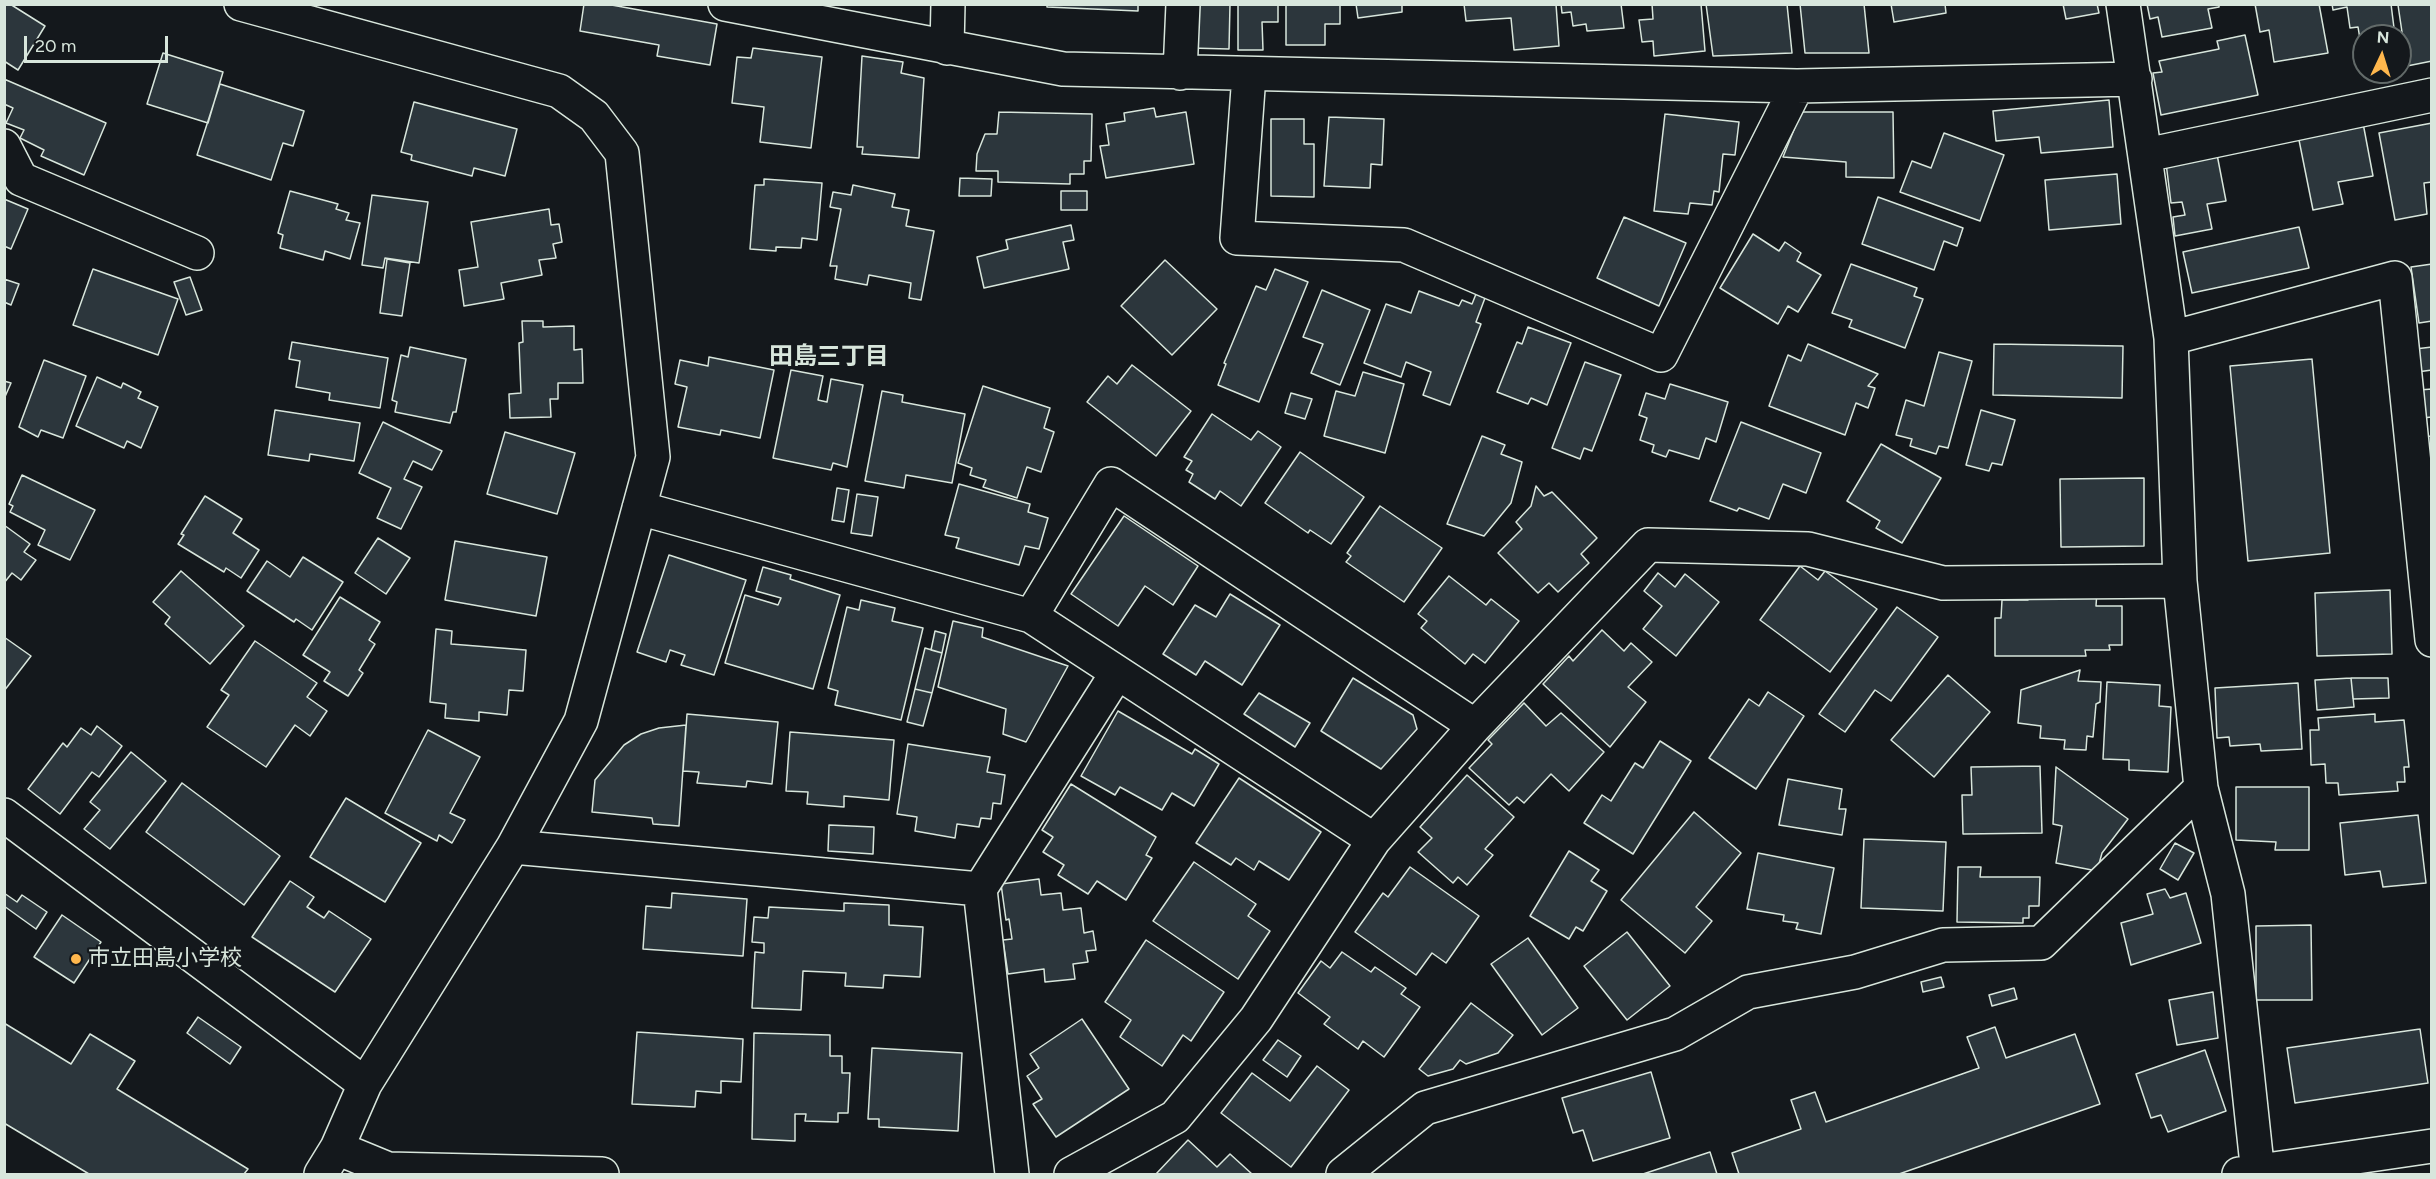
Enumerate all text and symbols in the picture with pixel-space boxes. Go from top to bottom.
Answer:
scale bar [27,24,171,62]
north arrow [2352,24,2412,84]
text: N [2376,28,2390,47]
text: 20 m [35,35,76,57]
district label: 田島三丁目 [769,343,889,371]
place label: 市立田島小学校 [88,946,242,972]
marker: 市立田島小学校 [69,952,83,966]

